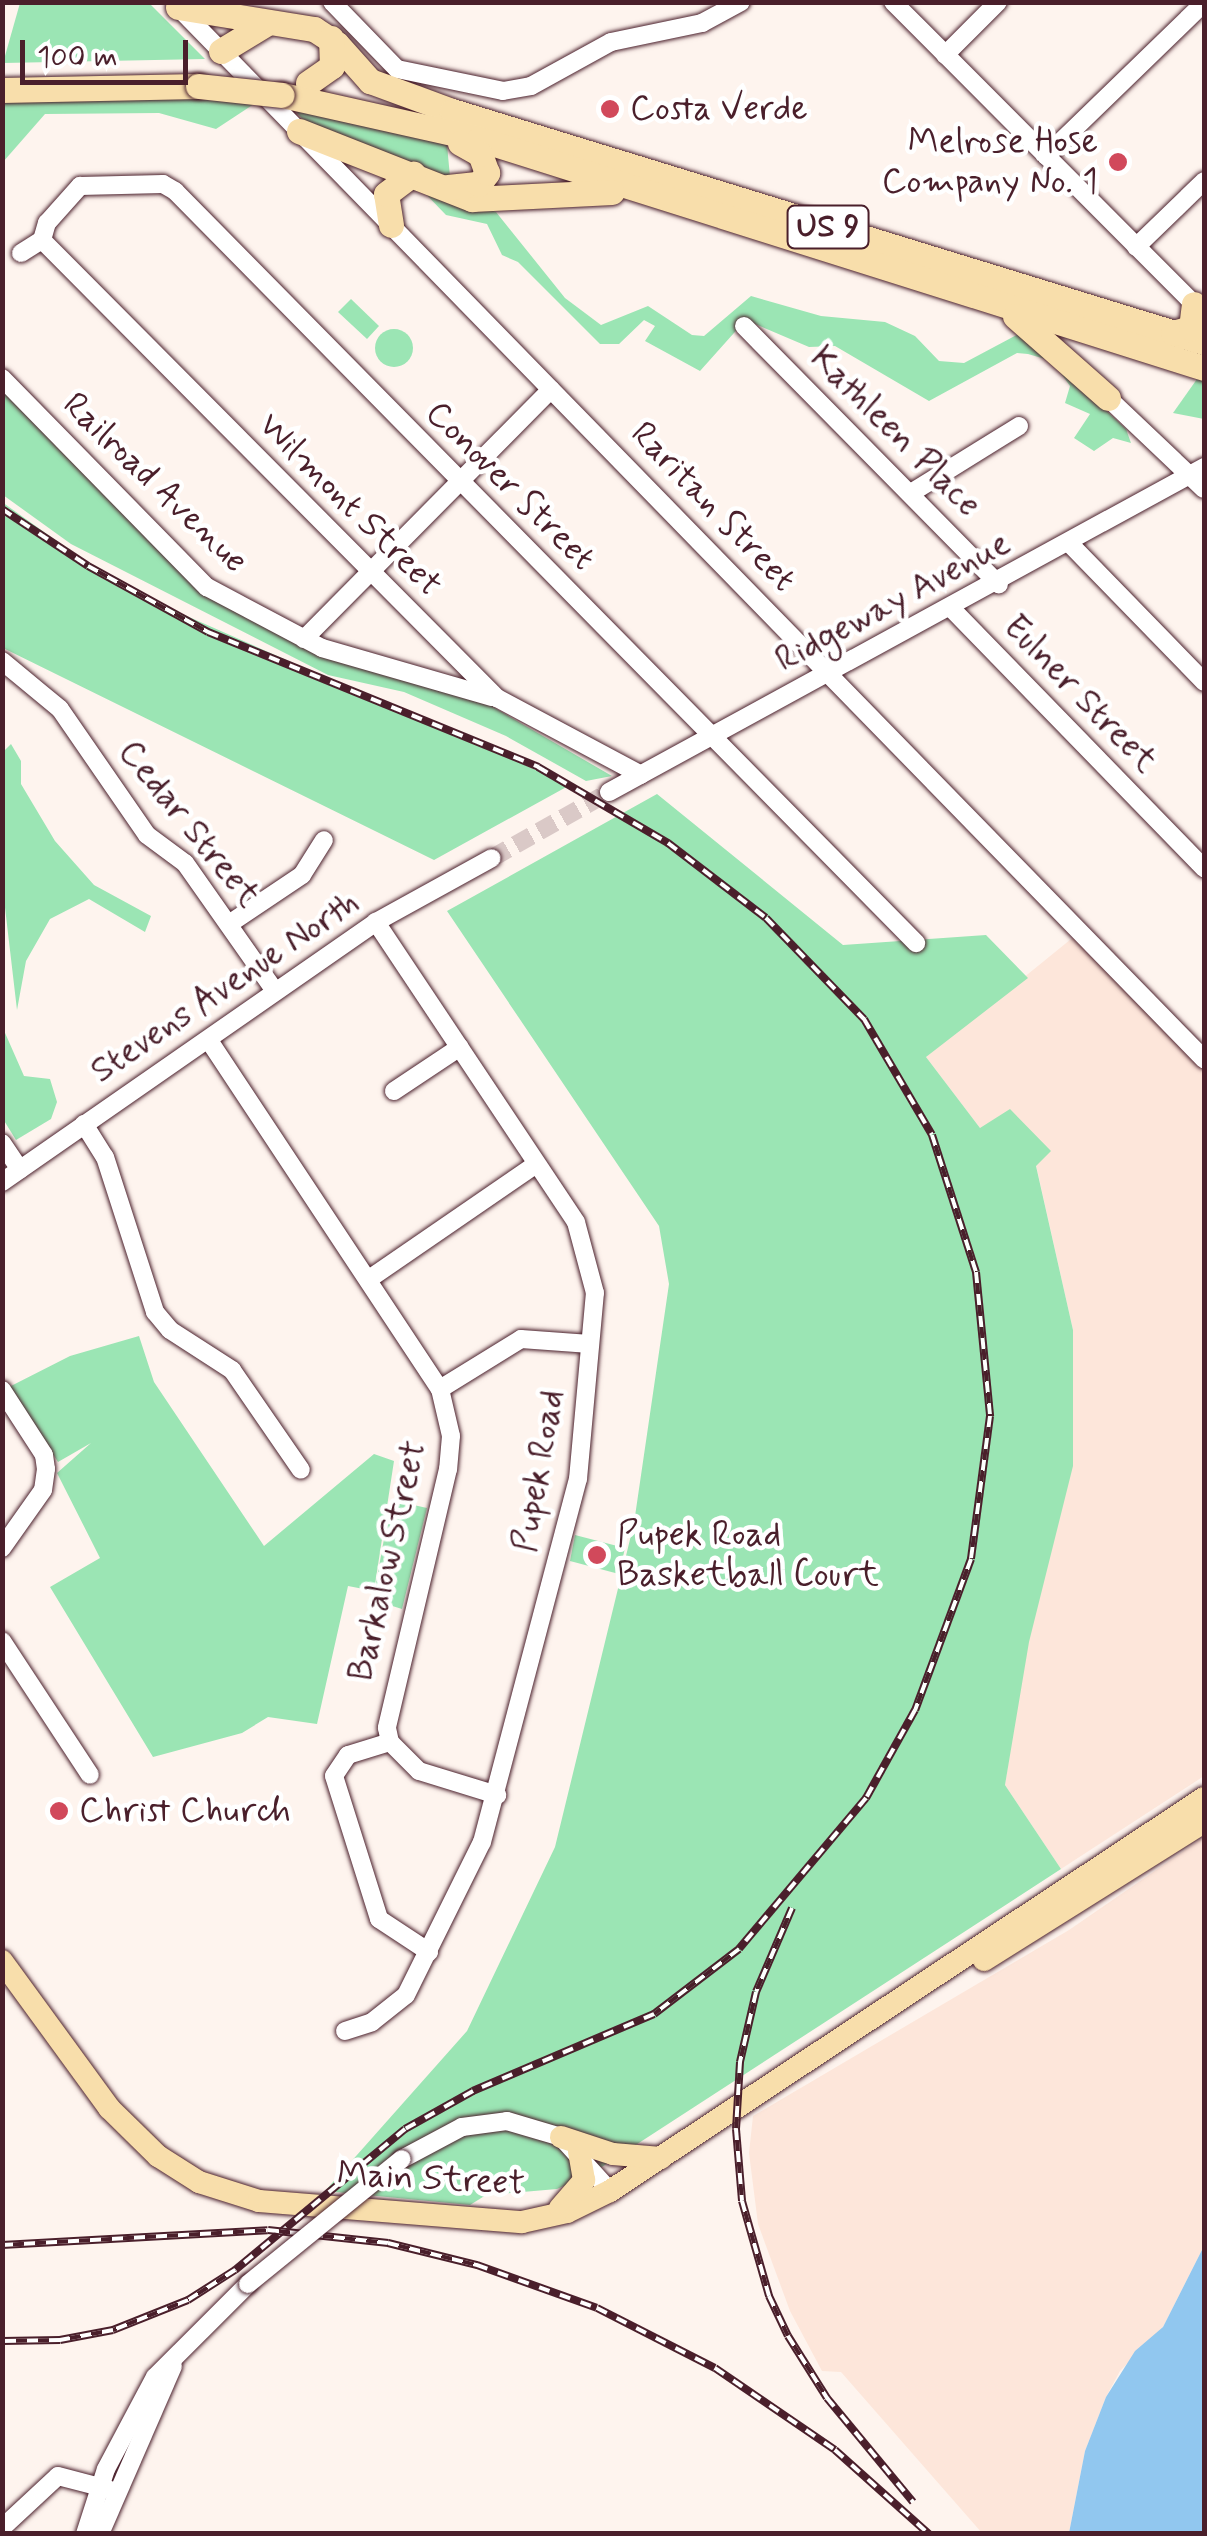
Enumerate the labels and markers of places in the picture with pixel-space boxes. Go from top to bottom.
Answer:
place label: Costa Verde [630,88,806,130]
marker: Costa Verde [599,98,621,120]
place label: Melrose Hose Company No. 1 [881,121,1098,203]
marker: Melrose Hose Company No. 1 [1107,151,1129,173]
place label: Pupek Road Basketball Court [617,1514,877,1596]
marker: Pupek Road Basketball Court [586,1544,608,1566]
place label: Christ Church [79,1790,291,1832]
marker: Christ Church [48,1800,70,1822]

